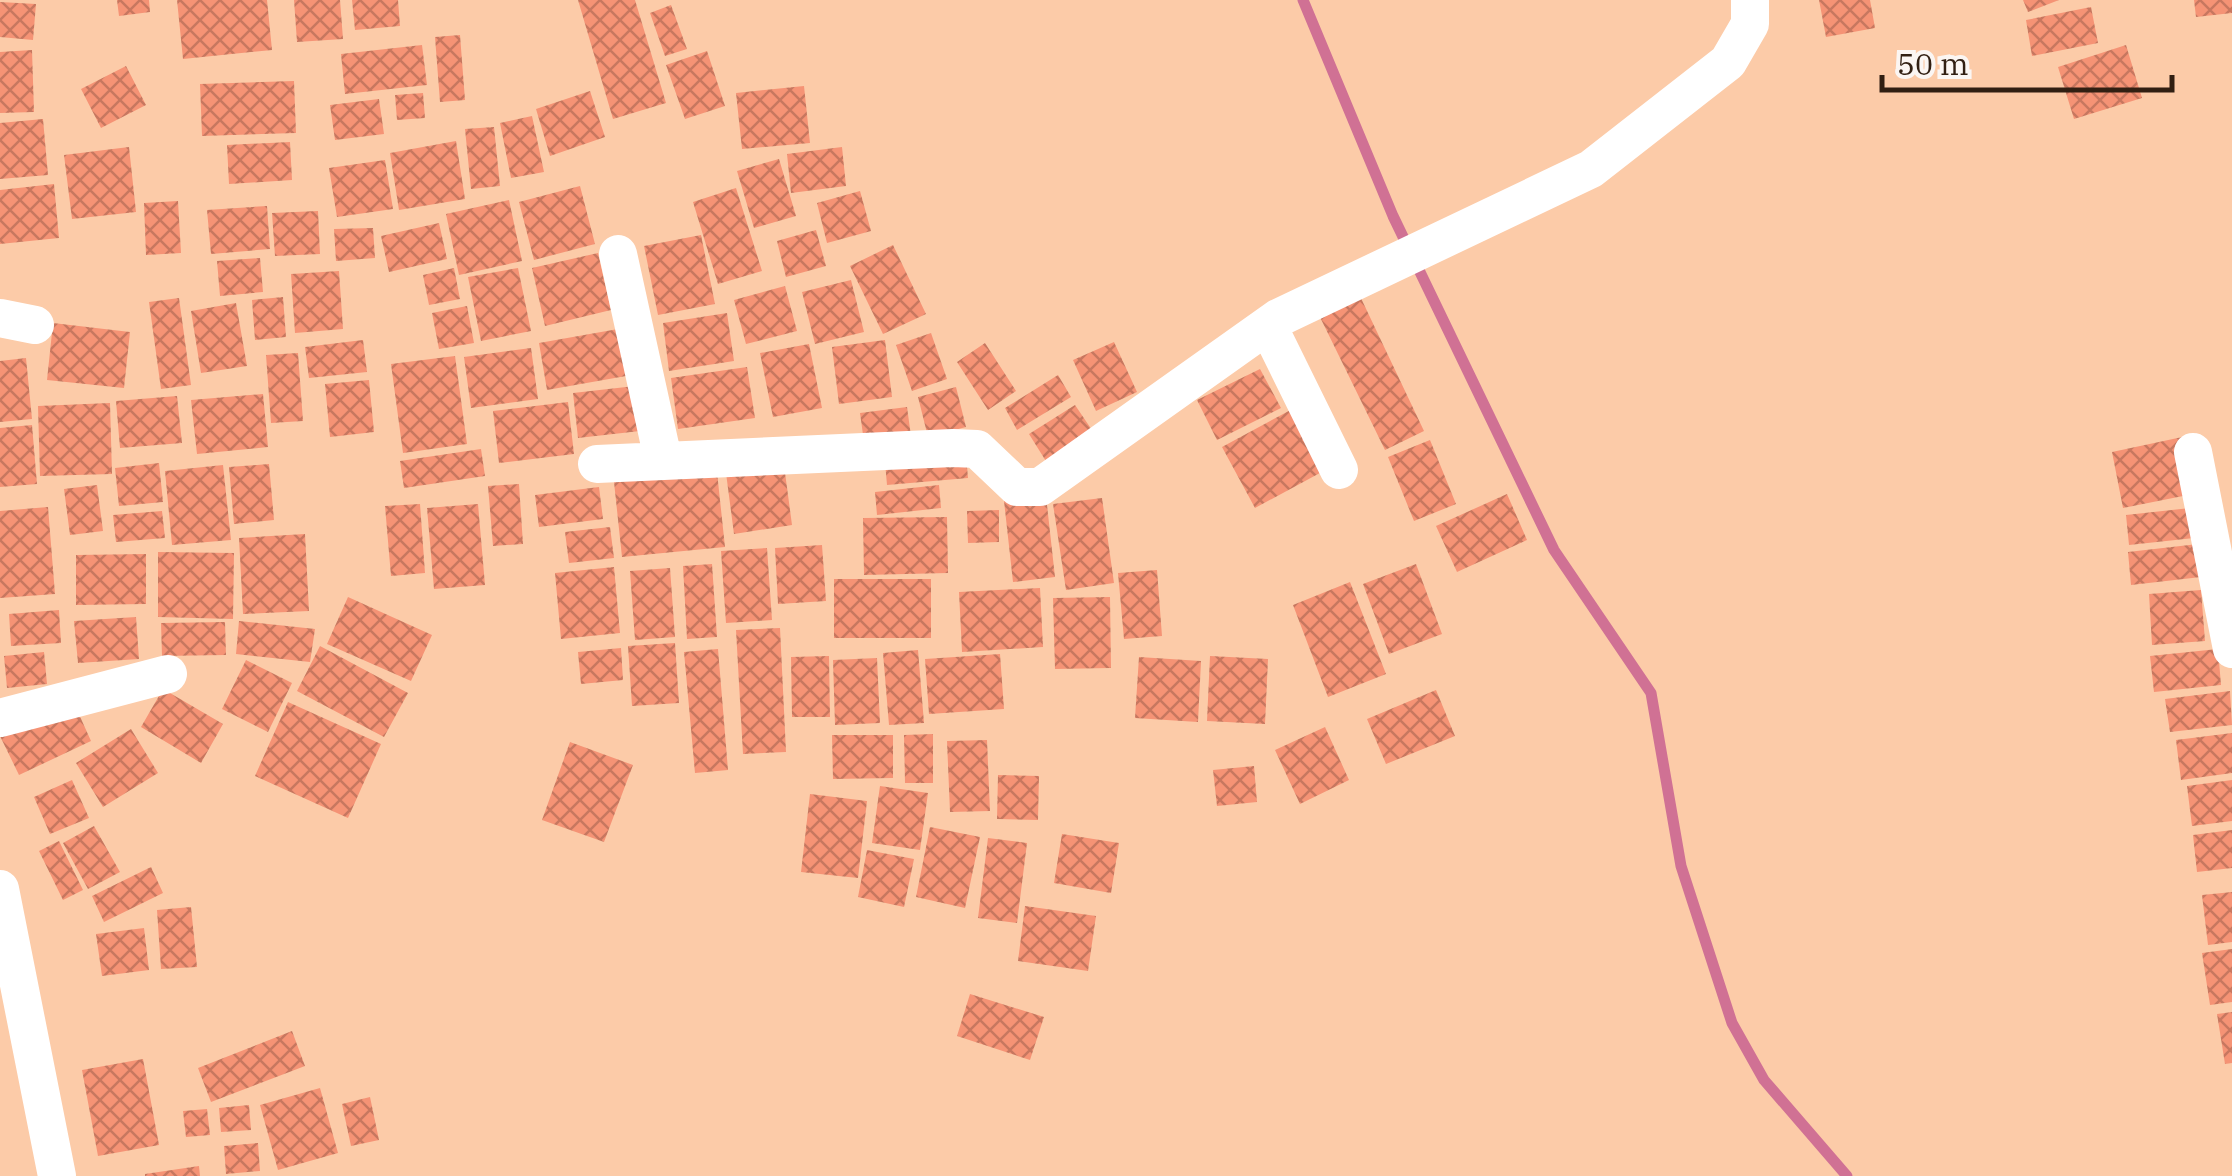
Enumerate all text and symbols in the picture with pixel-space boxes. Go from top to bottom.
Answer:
scale bar [1882,30,2172,92]
text: 50 m [1897,44,1969,83]

